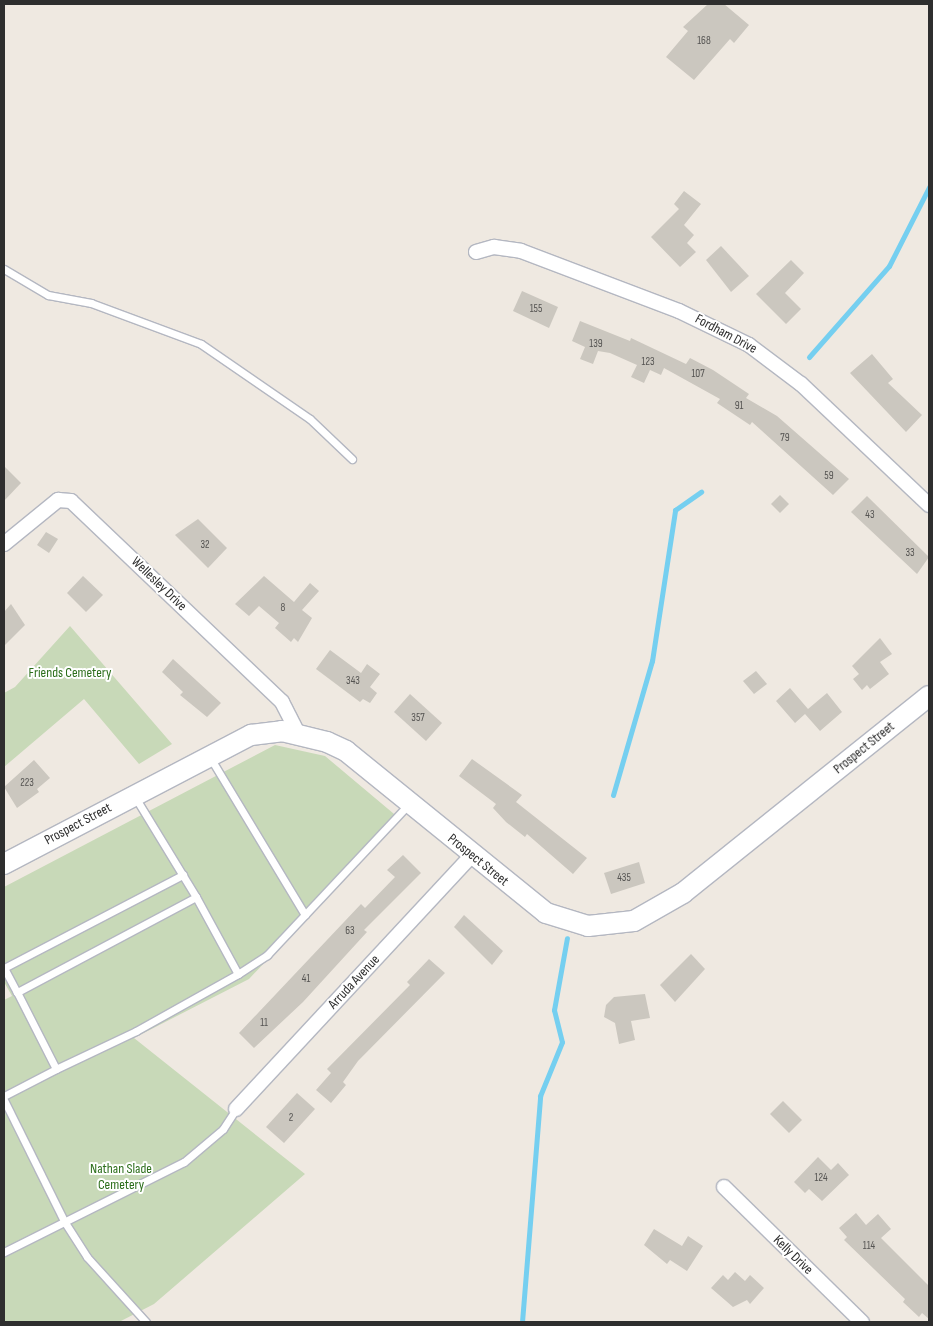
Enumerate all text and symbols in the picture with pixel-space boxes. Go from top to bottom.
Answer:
house number: 168 [697,34,711,48]
house number: 155 [530,302,542,316]
street label: Fordham Drive [692,311,760,357]
house number: 139 [589,337,603,351]
house number: 123 [641,355,655,369]
house number: 107 [691,367,705,381]
house number: 91 [735,399,743,413]
house number: 79 [780,431,790,445]
house number: 59 [824,469,834,483]
house number: 43 [865,508,875,522]
house number: 32 [200,538,210,552]
house number: 33 [905,546,915,560]
street label: Wellesley Drive [128,553,190,615]
house number: 8 [281,601,285,615]
park label: Friends Cemetery [29,665,111,681]
house number: 343 [346,674,360,688]
house number: 357 [411,711,425,725]
street label: Prospect Street [830,718,898,778]
house number: 223 [20,776,34,790]
street label: Prospect Street [42,799,114,849]
street label: Prospect Street [444,830,512,890]
house number: 435 [617,871,631,885]
house number: 63 [345,924,355,938]
street label: Arruda Avenue [325,951,383,1013]
house number: 41 [302,972,310,986]
house number: 11 [260,1016,268,1030]
house number: 2 [289,1111,293,1125]
park label: Nathan Slade Cemetery [90,1161,152,1194]
house number: 124 [814,1171,828,1185]
street label: Kelly Drive [770,1232,816,1278]
house number: 114 [863,1239,875,1253]

